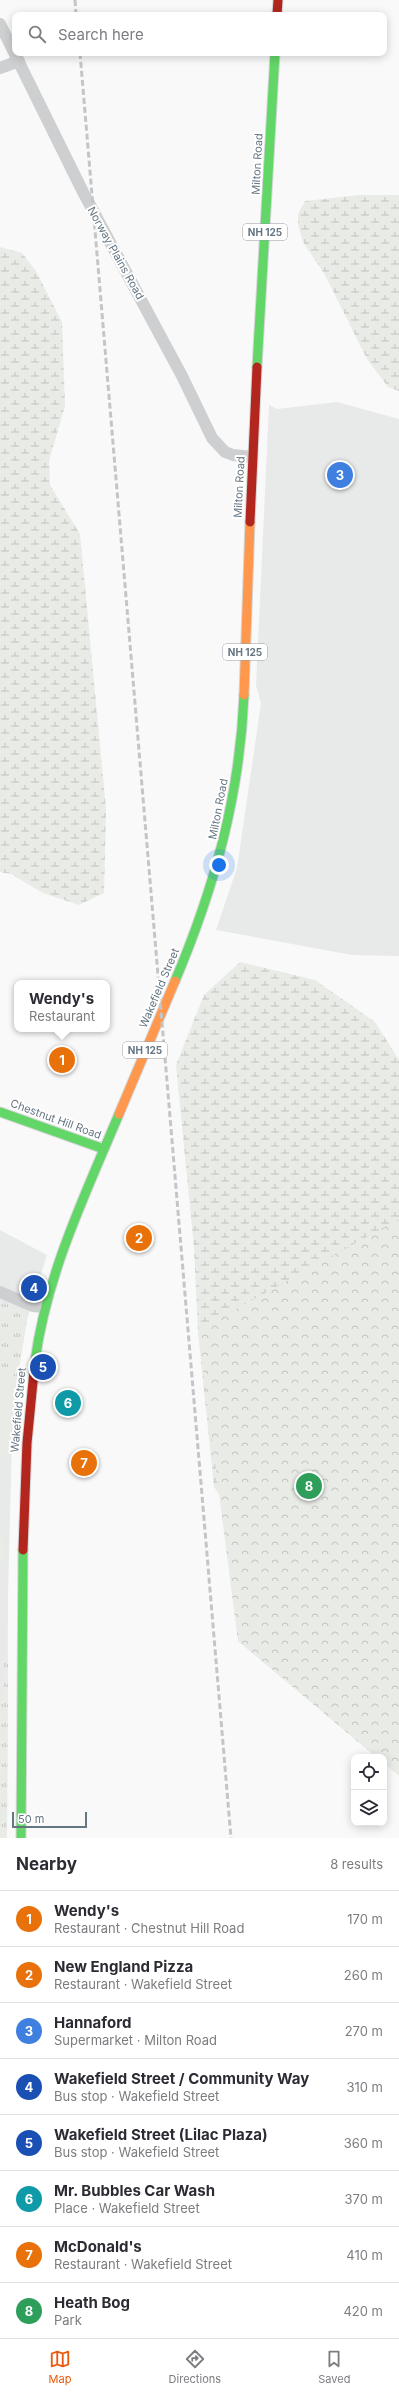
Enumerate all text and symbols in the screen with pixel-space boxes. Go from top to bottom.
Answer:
search box [12,12,387,56]
icon: search [26,23,48,45]
text: Search here [58,25,144,44]
street label: Milton Road [248,133,266,195]
street label: Norway Plains Road [85,204,147,302]
road number: NH 125 [243,224,287,240]
street label: Milton Road [230,456,248,518]
pin: 3 [327,460,353,490]
road number: NH 125 [223,644,267,660]
street label: Milton Road [205,777,231,841]
your location [209,855,229,875]
street label: Wakefield Street [136,946,182,1030]
popup [14,980,110,1032]
text: Wendy's [29,989,94,1008]
text: Restaurant [29,1008,95,1024]
road number: NH 125 [123,1042,167,1058]
pin: 1 [49,1045,75,1075]
street label: Chestnut Hill Road [9,1096,103,1142]
pin: 2 [126,1223,152,1253]
pin: 4 [21,1273,47,1303]
pin: 5 [30,1352,56,1382]
street label: Wakefield Street [7,1366,29,1453]
pin: 6 [55,1388,81,1418]
pin: 7 [71,1448,97,1478]
pin: 8 [296,1471,322,1501]
map controls [351,1754,387,1826]
button: locate [351,1754,387,1790]
button: layers [351,1790,387,1826]
scale bar [12,1810,87,1829]
text: 50 m [18,1812,44,1826]
text: Nearby [16,1854,77,1874]
text: 8 results [330,1856,383,1872]
text: Wendy's [54,1901,119,1920]
text: 1 [26,1911,32,1927]
text: 170 m [347,1911,383,1927]
text: Restaurant · Chestnut Hill Road [54,1920,244,1936]
text: New England Pizza [54,1957,193,1976]
text: 2 [25,1967,33,1983]
text: 260 m [344,1967,383,1983]
text: Restaurant · Wakefield Street [54,1976,232,1992]
text: Hannaford [54,2013,131,2032]
text: 3 [25,2023,33,2039]
text: 270 m [345,2023,383,2039]
text: Supermarket · Milton Road [54,2032,217,2048]
text: Wakefield Street / Community Way [54,2069,309,2088]
text: 4 [25,2079,33,2095]
text: 310 m [346,2079,383,2095]
text: Bus stop · Wakefield Street [54,2088,219,2104]
text: Wakefield Street (Lilac Plaza) [54,2125,268,2144]
text: 5 [25,2135,33,2151]
text: 360 m [344,2135,383,2151]
text: Bus stop · Wakefield Street [54,2144,219,2160]
text: Mr. Bubbles Car Wash [54,2181,215,2200]
text: 6 [25,2191,33,2207]
text: 370 m [345,2191,383,2207]
text: Place · Wakefield Street [54,2200,200,2216]
text: McDonald's [54,2237,142,2256]
text: 7 [25,2247,33,2263]
text: 410 m [346,2247,383,2263]
text: Restaurant · Wakefield Street [54,2256,232,2272]
text: Heath Bog [54,2293,130,2312]
text: 8 [25,2303,33,2319]
text: 420 m [343,2303,383,2319]
text: Park [54,2312,82,2328]
tab: Map [49,2348,71,2386]
tab: Directions [169,2348,221,2386]
tab: Saved [318,2348,350,2386]

